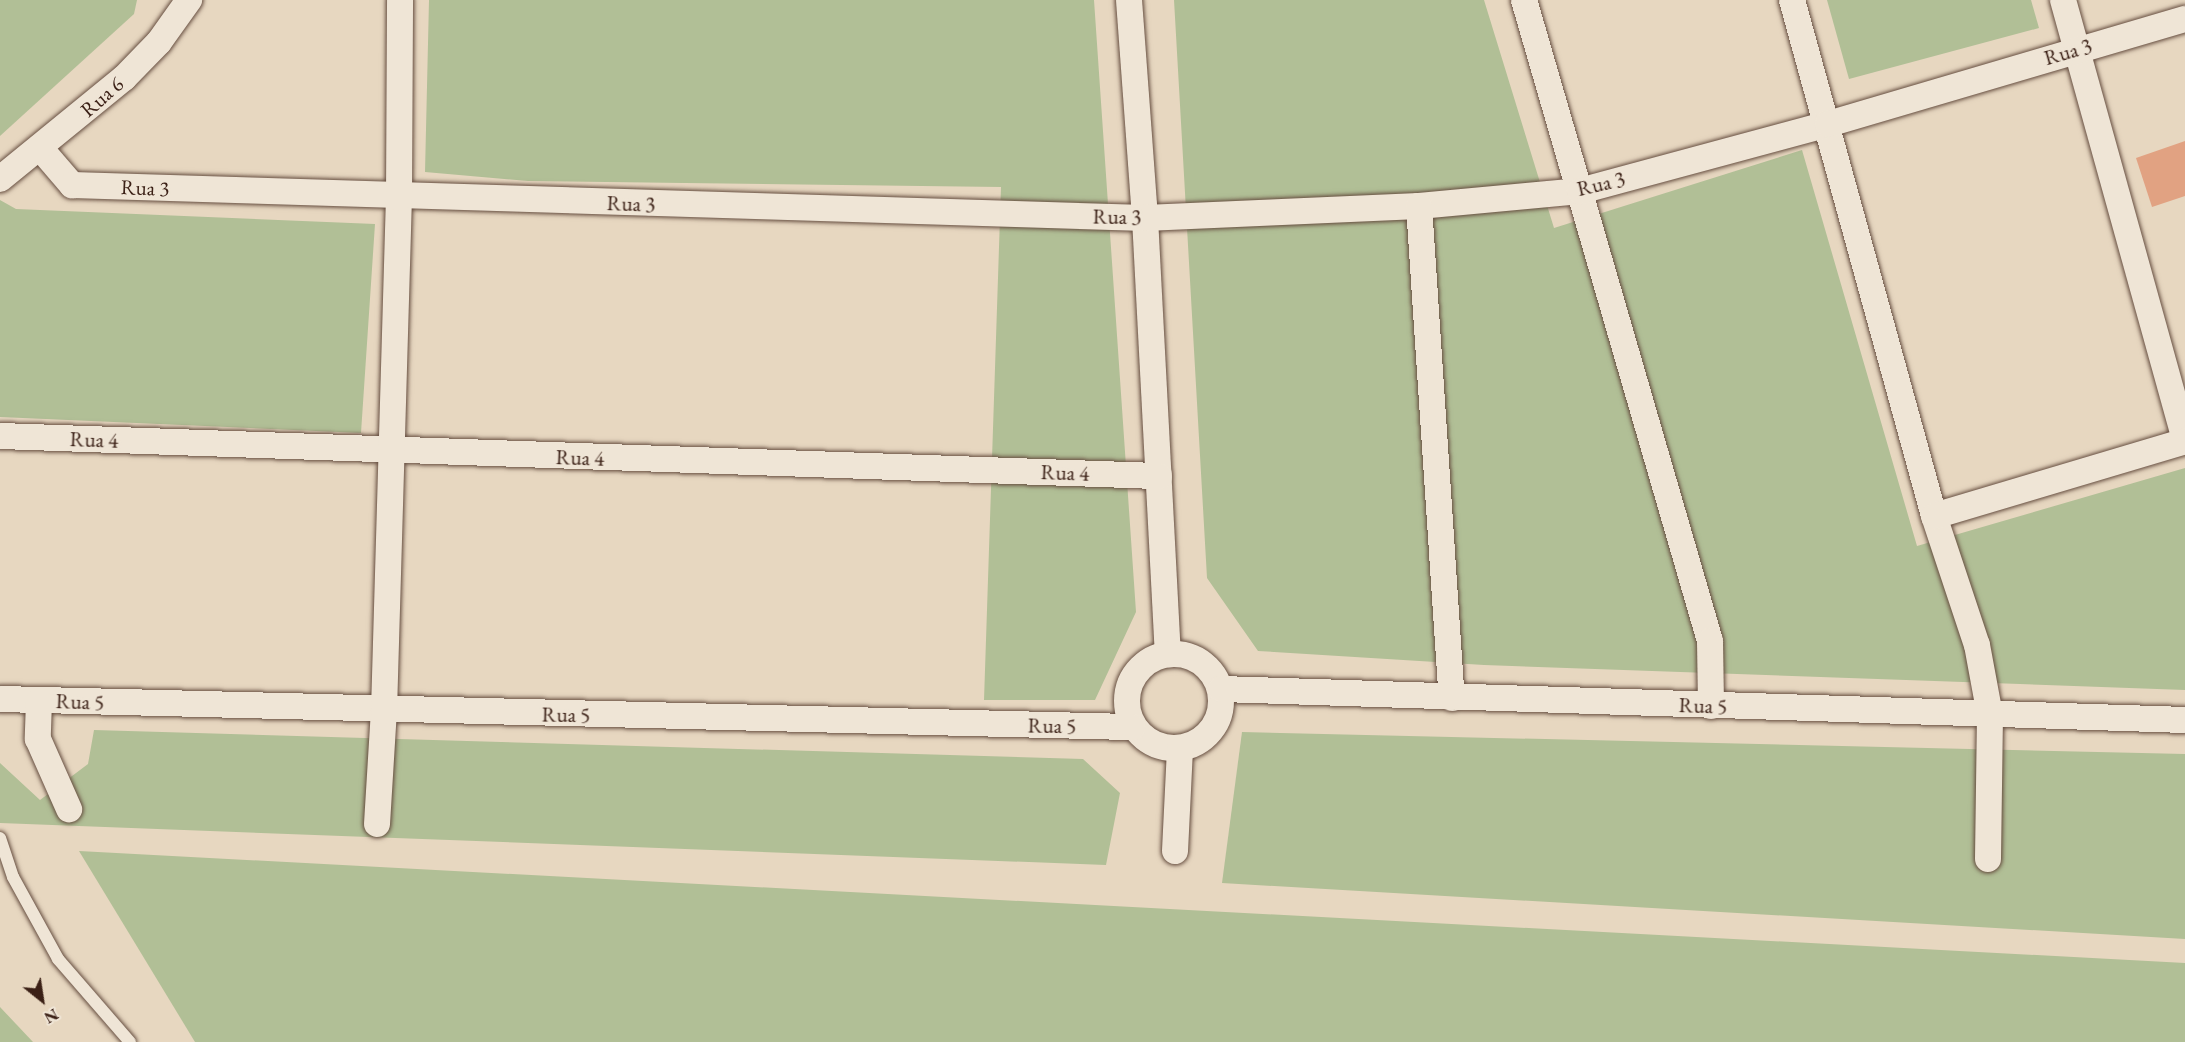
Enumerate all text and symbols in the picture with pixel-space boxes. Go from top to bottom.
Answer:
street label: Rua 3 [2041,33,2095,71]
street label: Rua 6 [75,72,129,122]
street label: Rua 3 [1574,166,1628,202]
street label: Rua 3 [120,175,170,201]
street label: Rua 3 [606,191,656,217]
street label: Rua 3 [1092,204,1142,230]
street label: Rua 4 [69,427,119,453]
street label: Rua 4 [555,445,605,471]
street label: Rua 4 [1040,460,1090,486]
street label: Rua 5 [55,689,105,715]
street label: Rua 5 [1678,693,1728,719]
street label: Rua 5 [541,702,591,728]
street label: Rua 5 [1027,713,1077,739]
north arrow [12,970,72,1030]
text: N [40,1004,62,1028]

